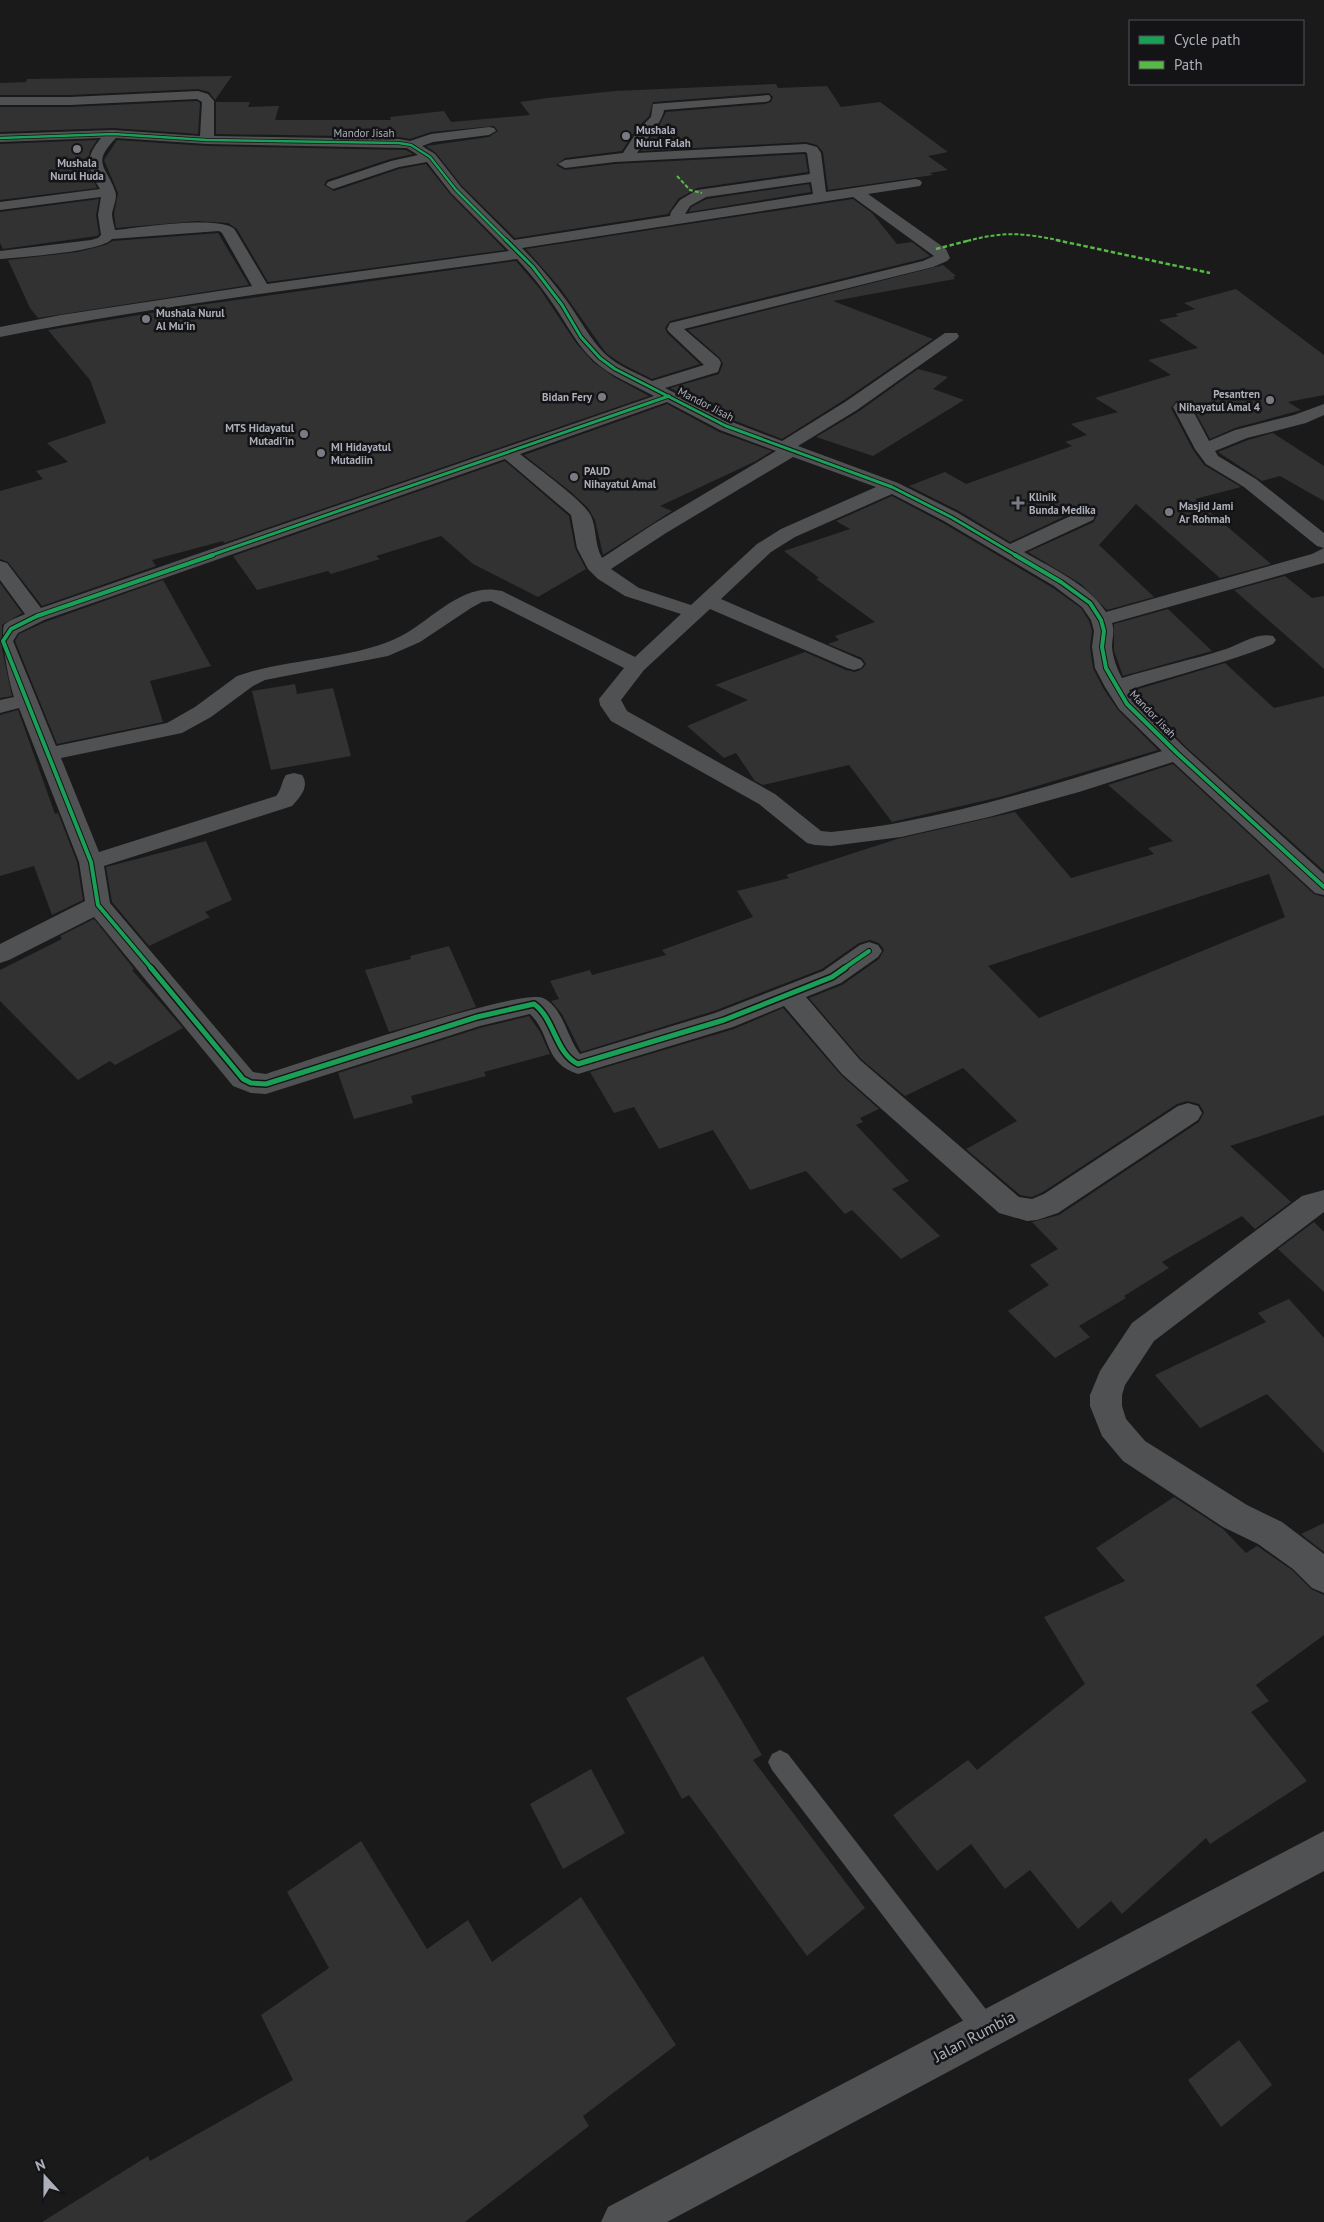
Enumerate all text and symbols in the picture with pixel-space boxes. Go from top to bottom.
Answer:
legend [1129,20,1304,85]
text: Cycle path [1174,30,1240,49]
text: Path [1174,55,1203,74]
place label: Mushala Nurul Falah [636,123,691,150]
street label: Mandor Jisah [334,126,394,140]
marker: Mushala Nurul Falah [620,130,632,142]
marker: Mushala Nurul Huda [71,143,83,155]
place label: Mushala Nurul Huda [50,156,104,183]
place label: Mushala Nurul Al Mu'in [156,306,225,333]
marker: Mushala Nurul Al Mu'in [140,313,152,325]
street label: Mandor Jisah [676,384,736,424]
place label: Pesantren Nihayatul Amal 4 [1179,387,1261,414]
place label: Bidan Fery [542,390,593,404]
marker: Bidan Fery [596,391,608,403]
marker: Pesantren Nihayatul Amal 4 [1264,394,1276,406]
place label: MTS Hidayatul Mutadi'in [225,421,295,448]
marker: MTS Hidayatul Mutadi'in [298,428,310,440]
place label: MI Hidayatul Mutadiin [331,440,392,467]
marker: MI Hidayatul Mutadiin [315,447,327,459]
place label: PAUD Nihayatul Amal [584,464,657,491]
marker: PAUD Nihayatul Amal [568,471,580,483]
place label: Klinik Bunda Medika [1029,490,1096,517]
marker: Klinik Bunda Medika [1011,496,1025,510]
place label: Masjid Jami Ar Rohmah [1179,499,1234,526]
marker: Masjid Jami Ar Rohmah [1163,506,1175,518]
street label: Mandor Jisah [1127,687,1179,741]
street label: Jalan Rumbia [929,2006,1018,2066]
north arrow [20,2152,70,2202]
text: N [33,2155,48,2175]

